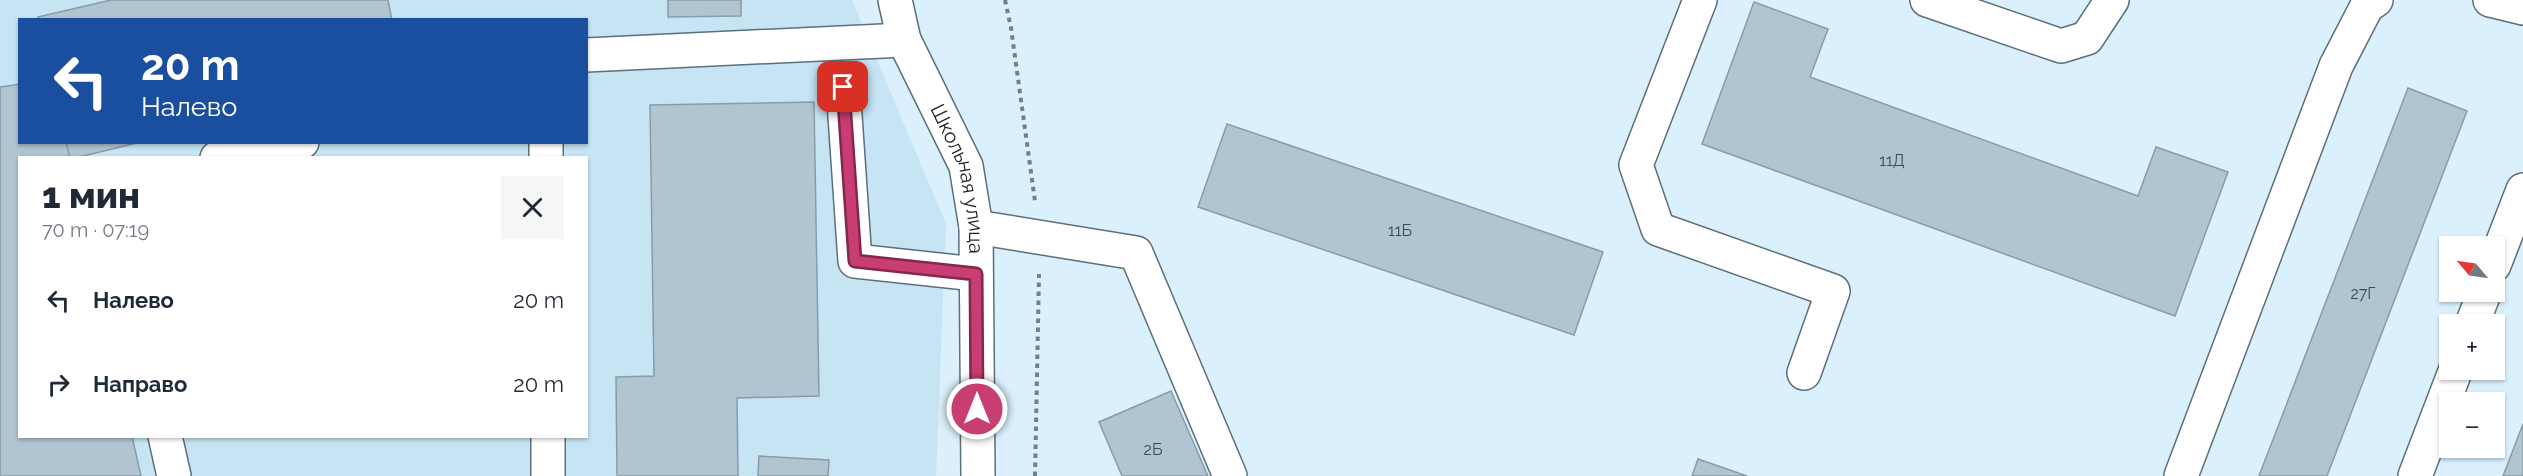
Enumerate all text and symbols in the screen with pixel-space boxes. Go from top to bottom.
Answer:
text: 20 m [141,41,240,90]
icon: left [42,42,120,120]
pin [817,61,868,112]
icon: arrive [826,70,859,103]
text: Налево [141,91,237,122]
street label: Школьная улица [925,100,989,254]
house number: 11Д [1879,151,1905,170]
text: 1 мин [42,174,140,216]
button: close [501,176,564,239]
text: 70 m · 07:19 [42,218,149,242]
house number: 11Б [1388,221,1412,240]
north arrow [2439,236,2505,302]
map controls [2439,236,2505,458]
icon: left [42,284,75,317]
house number: 27Г [2350,284,2376,303]
text: Налево [93,287,174,313]
text: 20 m [513,287,564,313]
button: + [2439,314,2505,380]
icon: right [42,368,75,401]
text: Направо [93,371,187,397]
text: 20 m [513,371,564,397]
position arrow [945,377,1009,441]
button: − [2439,392,2505,458]
house number: 2Б [1144,440,1162,459]

